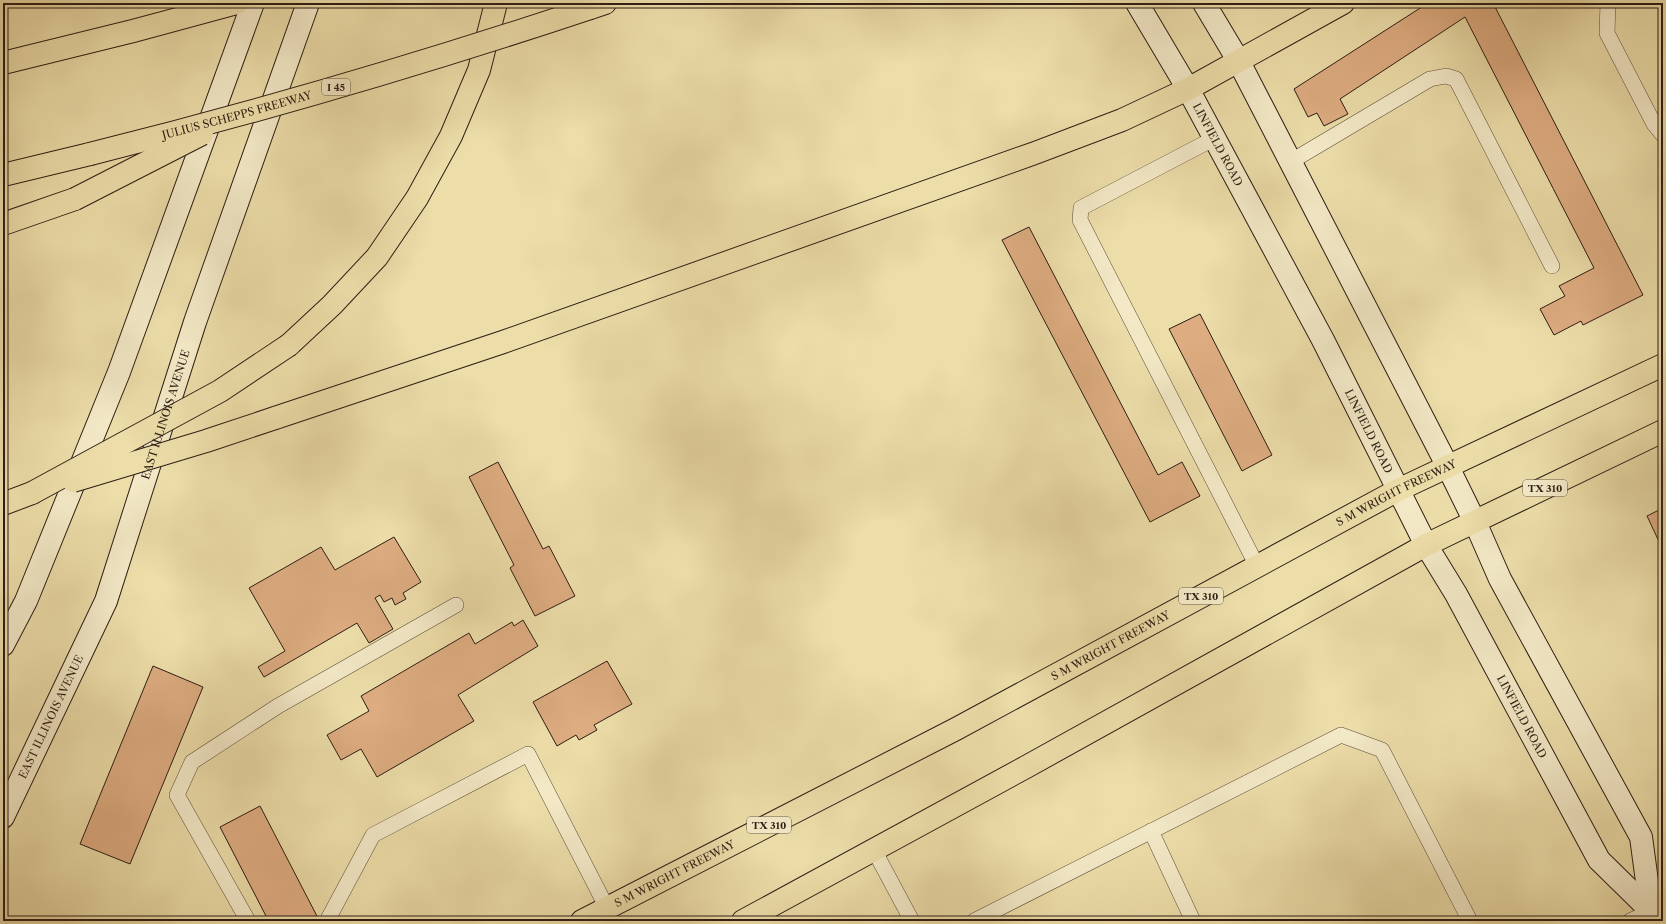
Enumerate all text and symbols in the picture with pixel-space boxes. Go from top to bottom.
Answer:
road number: I 45 [322,79,350,95]
street label: JULIUS SCHEPPS FREEWAY [159,88,314,143]
street label: LINFIELD ROAD [1190,101,1246,188]
street label: EAST ILLINOIS AVENUE [138,348,193,481]
street label: LINFIELD ROAD [1342,387,1396,476]
street label: S M WRIGHT FREEWAY [1334,456,1459,529]
road number: TX 310 [1523,480,1567,496]
road number: TX 310 [1179,588,1223,604]
street label: S M WRIGHT FREEWAY [1049,608,1173,683]
street label: EAST ILLINOIS AVENUE [15,652,86,781]
street label: LINFIELD ROAD [1494,673,1550,761]
road number: TX 310 [747,817,791,833]
street label: S M WRIGHT FREEWAY [612,837,737,910]

